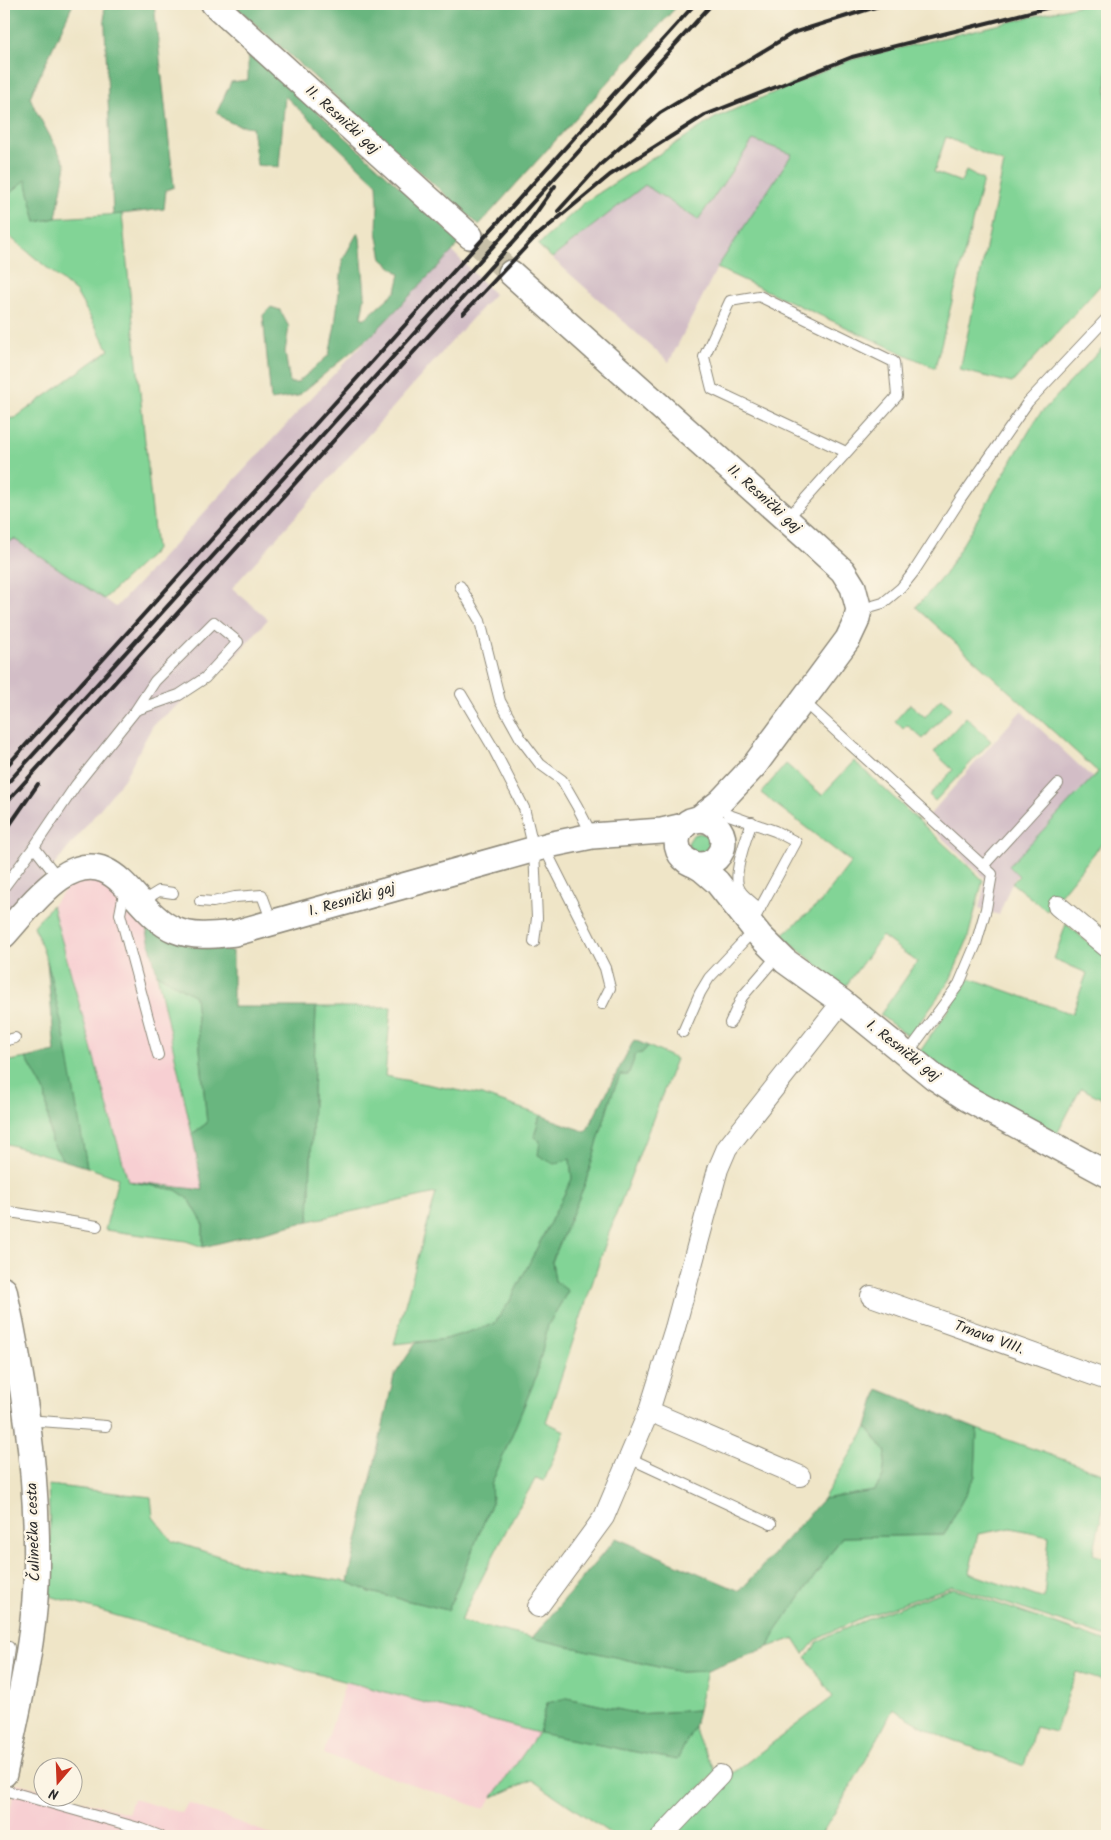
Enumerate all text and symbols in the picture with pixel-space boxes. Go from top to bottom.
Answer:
street label: II. Resnički gaj [299,80,386,161]
street label: II. Resnički gaj [721,459,808,540]
street label: I. Resnički gaj [306,876,399,924]
street label: I. Resnički gaj [861,1014,946,1089]
street label: Trnava VIII. [951,1314,1027,1362]
street label: Čulinečka cesta [20,1482,48,1582]
north arrow [32,1758,82,1808]
text: N [46,1781,62,1805]

